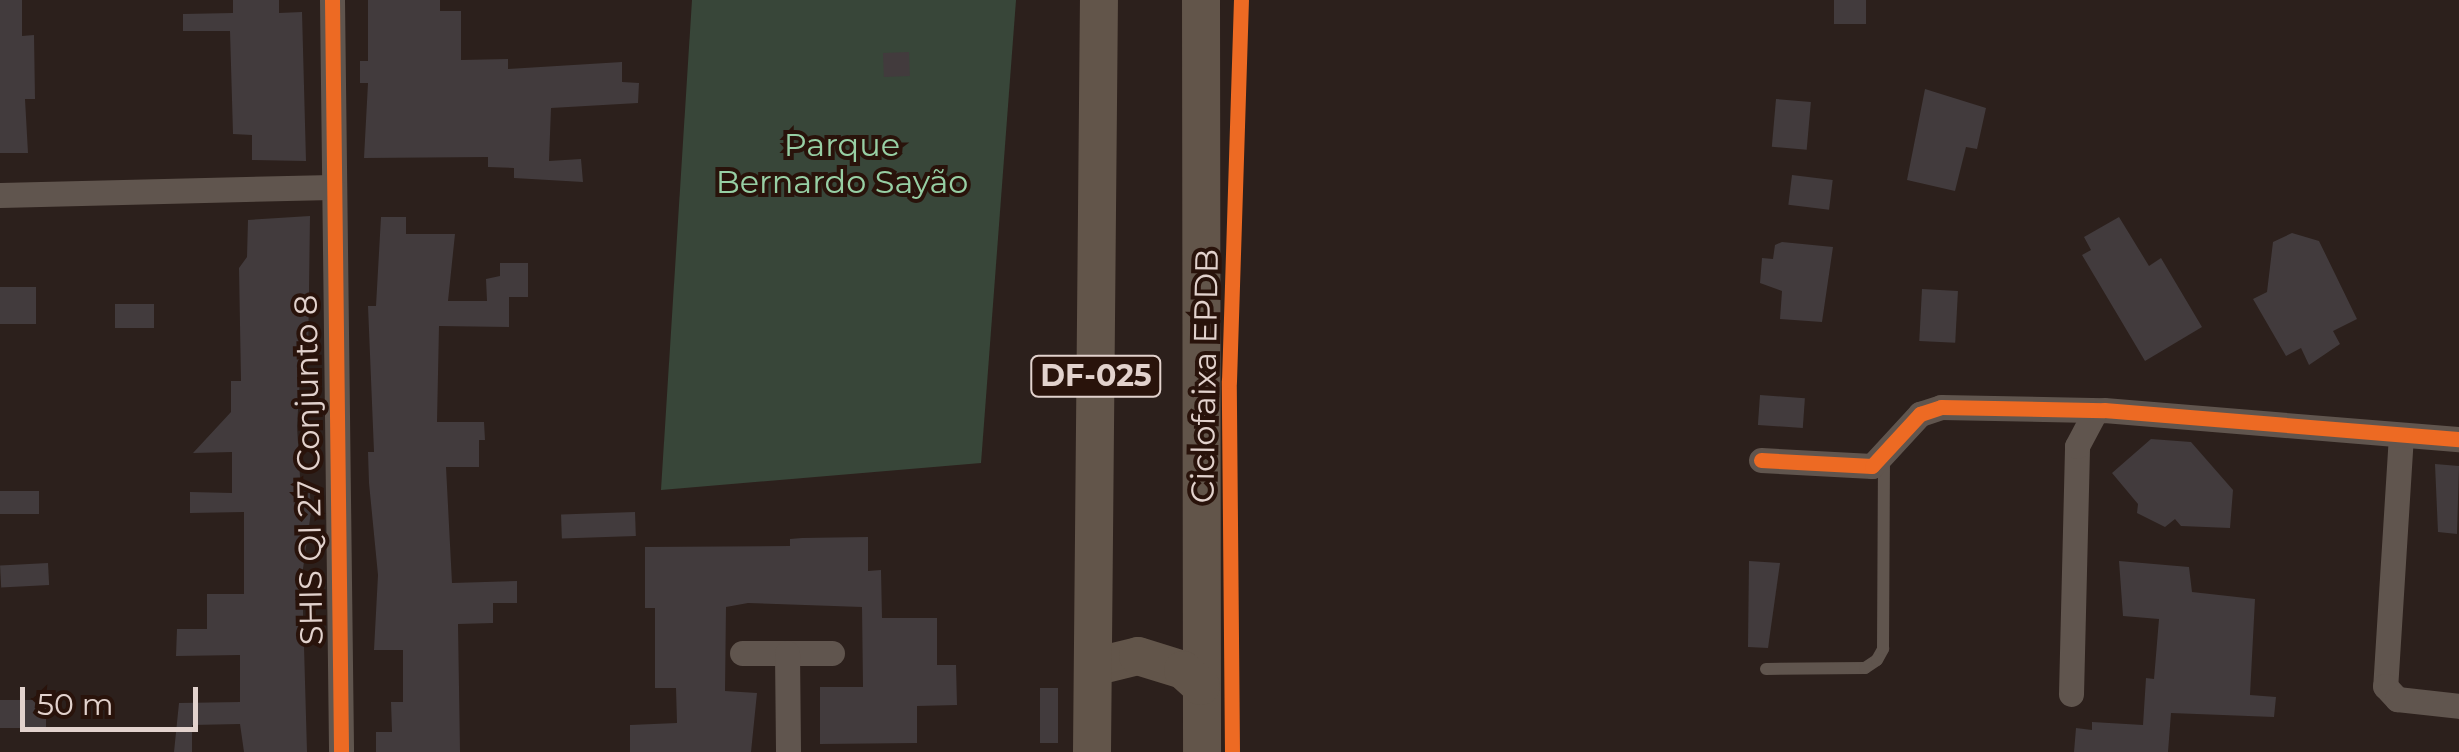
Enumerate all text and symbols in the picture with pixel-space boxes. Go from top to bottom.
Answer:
park label: Parque Bernardo Sayão [716,127,968,202]
street label: Ciclofaixa EPDB [1184,248,1226,504]
street label: SHIS QI 27 Conjunto 8 [287,294,331,646]
road number: DF-025 [1028,351,1164,401]
scale bar [25,667,202,729]
text: 50 m [37,686,114,723]

